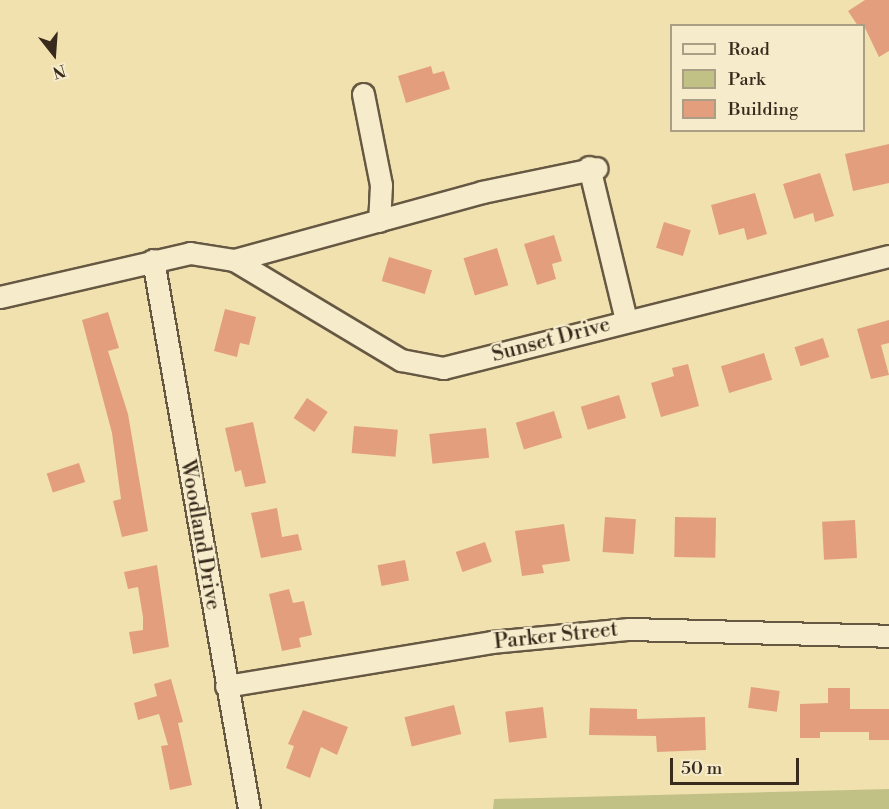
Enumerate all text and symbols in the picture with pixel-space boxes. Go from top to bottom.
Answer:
north arrow [24,24,84,84]
legend [670,24,865,132]
text: Road [728,38,770,61]
text: N [50,60,68,83]
text: Park [728,68,765,91]
text: Building [728,98,798,121]
street label: Sunset Drive [489,312,613,368]
street label: Woodland Drive [174,458,226,612]
street label: Parker Street [493,617,619,655]
scale bar [673,746,802,784]
text: 50 m [681,757,722,780]

